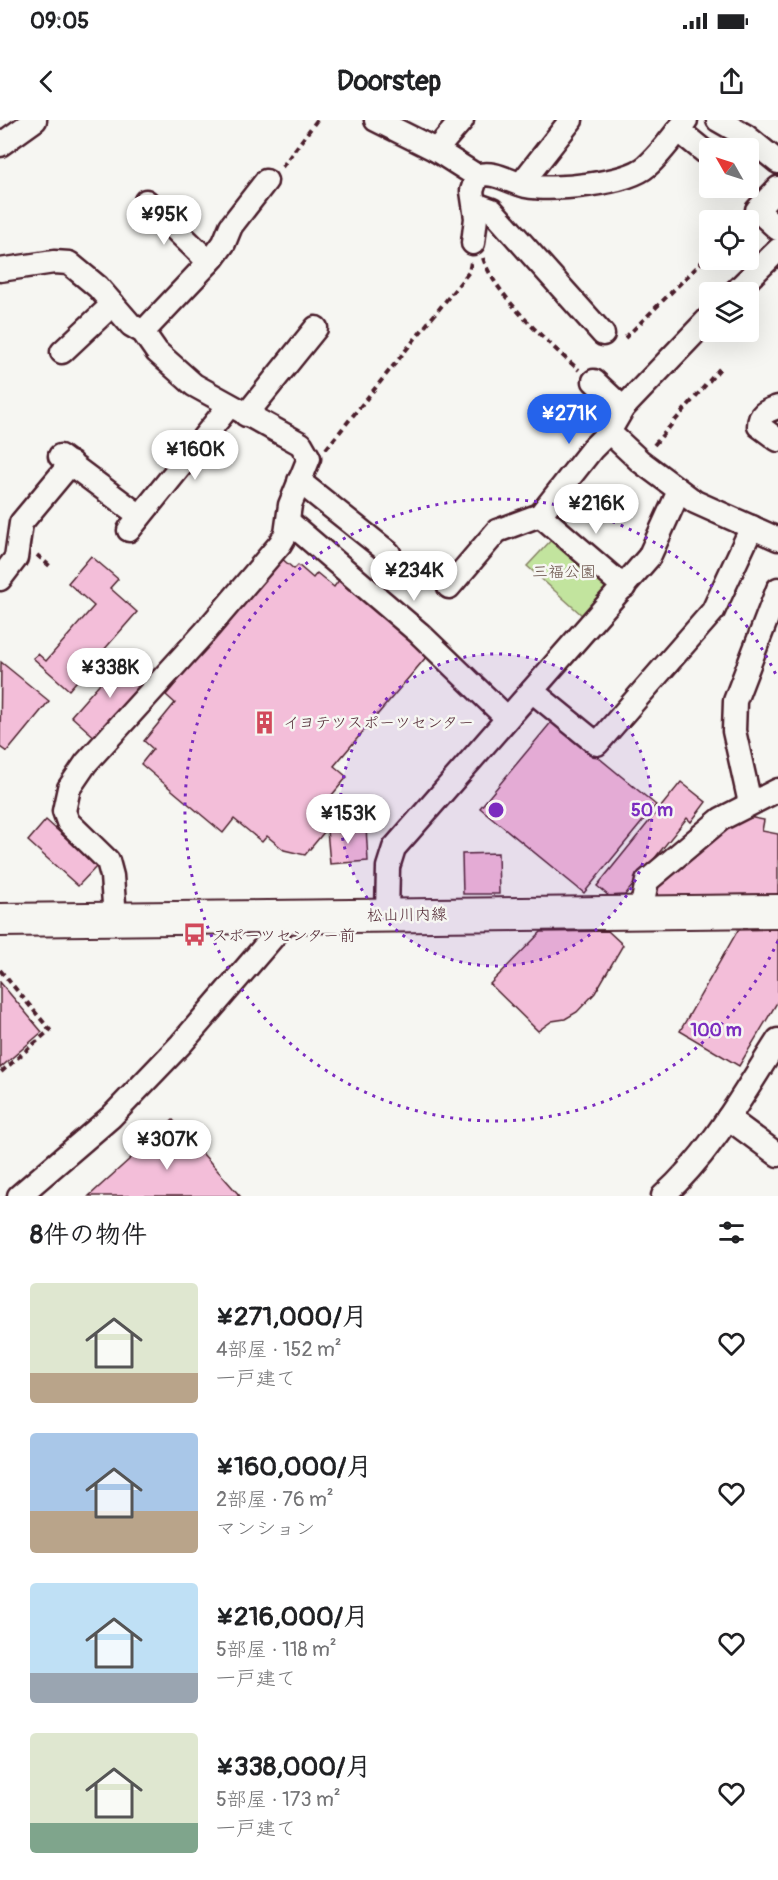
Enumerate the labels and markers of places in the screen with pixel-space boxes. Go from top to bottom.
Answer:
pin: ¥95K [128,195,200,246]
pin: ¥271K [527,394,611,445]
pin: ¥160K [153,430,237,481]
pin: ¥216K [554,484,638,535]
pin: ¥234K [372,551,456,602]
pin: ¥338K [68,648,152,699]
building icon: イヨテツスポーツセンター [252,709,278,735]
place label: イヨテツスポーツセンター [283,713,474,733]
pin: ¥153K [306,794,390,845]
centre of rings [486,800,506,820]
bus stop icon: スポーツセンター前 [181,922,207,948]
place label: スポーツセンター前 [212,926,355,946]
pin: ¥307K [125,1120,209,1171]

